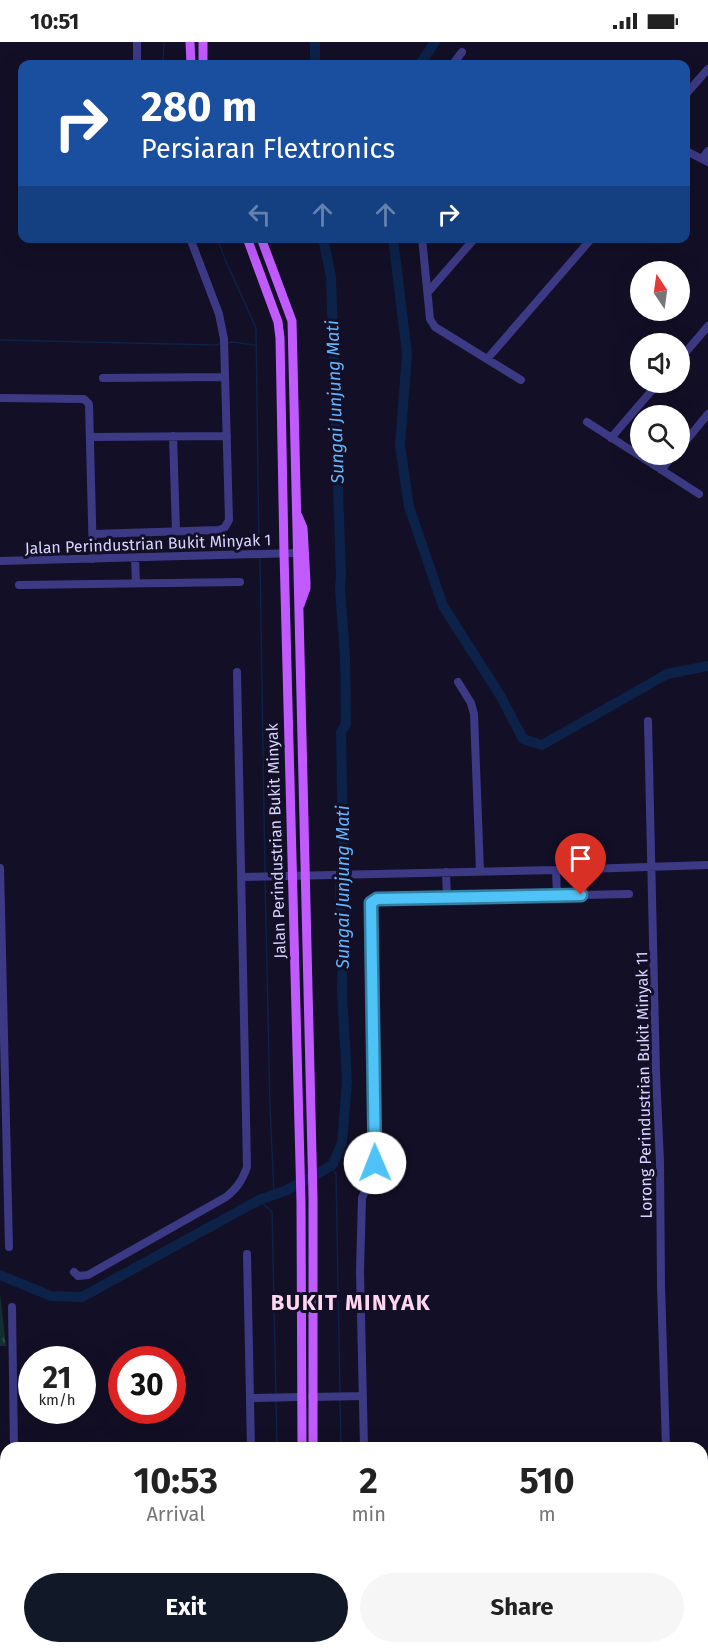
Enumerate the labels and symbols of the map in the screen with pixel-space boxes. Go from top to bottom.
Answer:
north arrow [630,261,690,321]
water label: Sungai Junjung Mati [321,320,349,485]
street label: Jalan Perindustrian Bukit Minyak 1 [24,530,272,558]
street label: Jalan Perindustrian Bukit Minyak [262,722,290,959]
water label: Sungai Junjung Mati [332,805,354,970]
pin [555,833,606,895]
street label: Lorong Perindustrian Bukit Minyak 11 [632,951,656,1219]
position arrow [343,1131,407,1195]
district label: BUKIT MINYAK [271,1289,431,1316]
speed limit sign: 30 [108,1346,186,1424]

